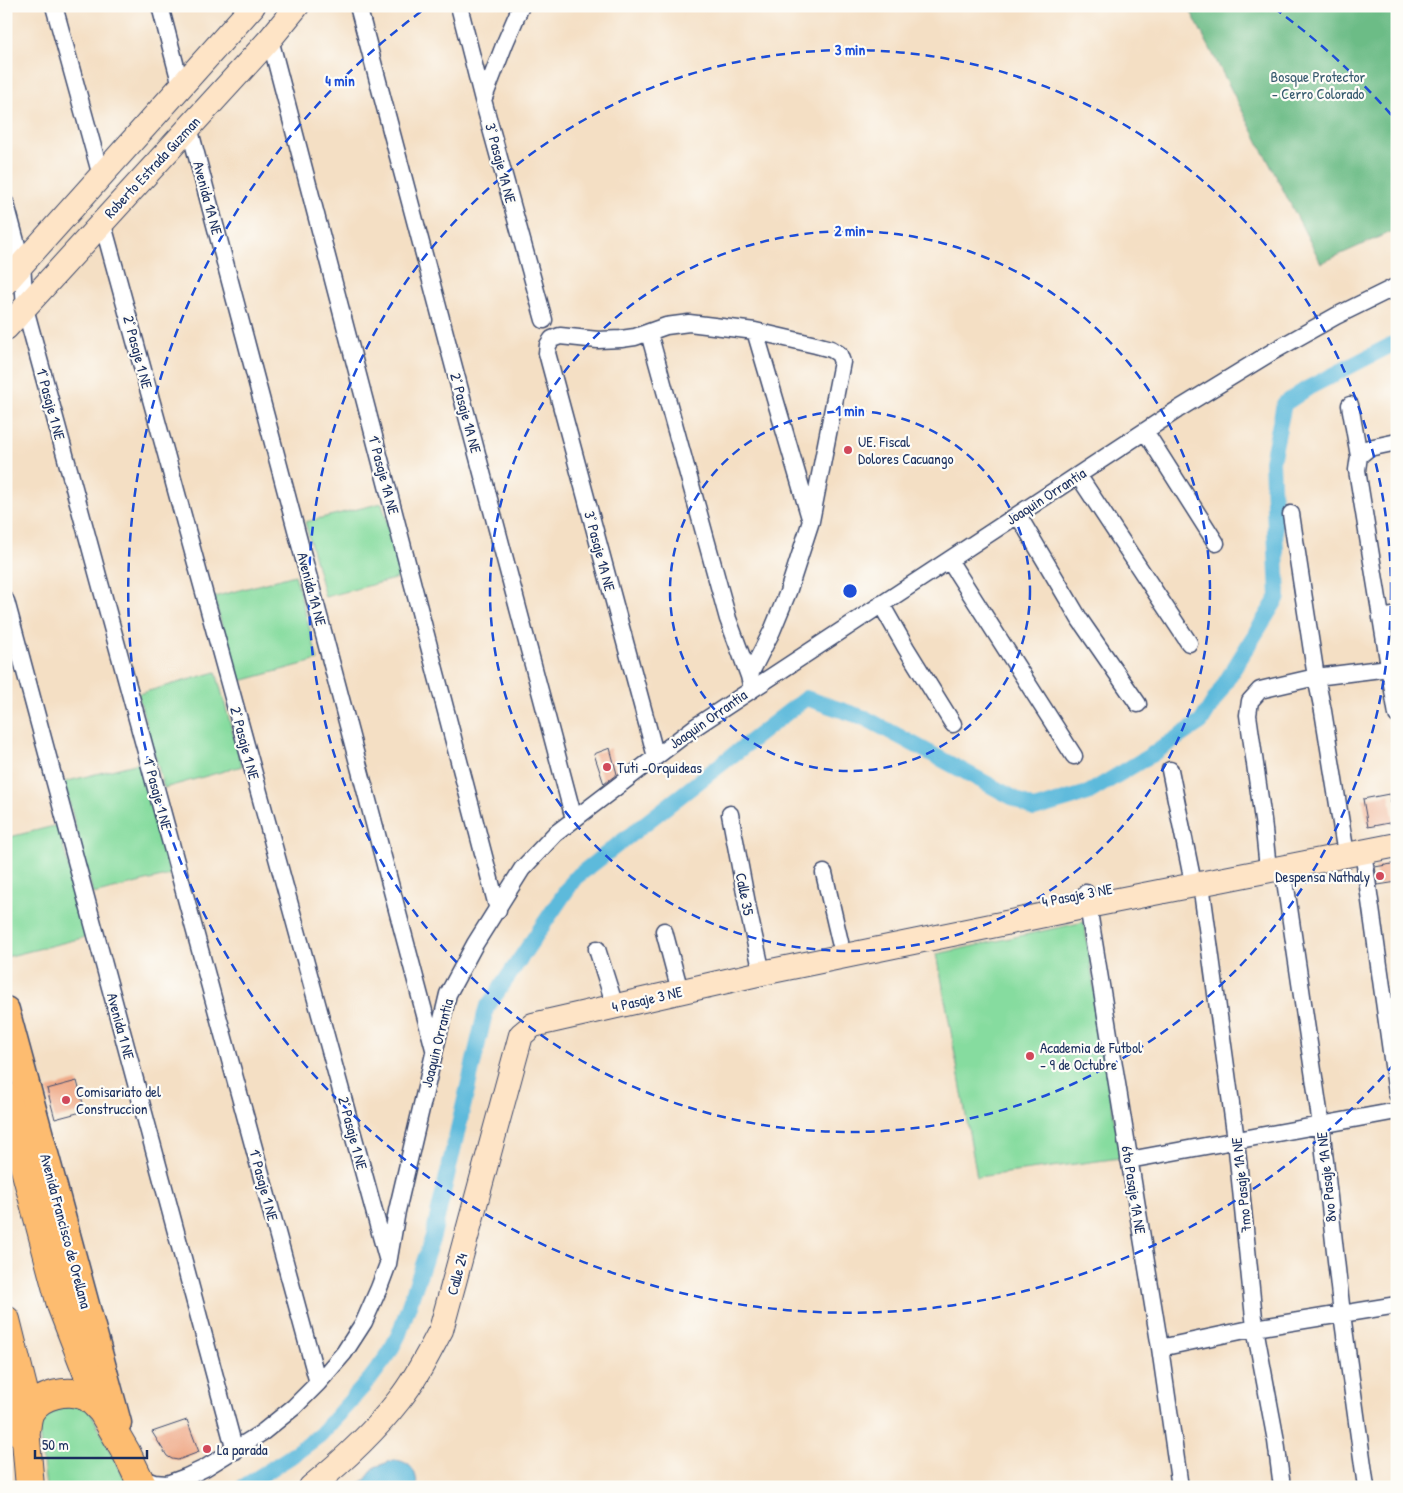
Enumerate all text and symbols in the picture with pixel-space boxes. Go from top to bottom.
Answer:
text: 3 min [835,39,865,60]
park label: Bosque Protector - Cerro Colorado [1271,66,1366,104]
text: 4 min [325,70,355,91]
street label: Roberto Estrada Guzman [99,111,205,223]
street label: 3° Pasaje 1A NE [480,121,522,206]
street label: Avenida 1A NE [188,159,228,238]
text: 2 min [835,220,866,241]
street label: 2° Pasaje 1 NE [118,313,158,391]
street label: 1° Pasaje 1 NE [31,366,71,443]
street label: 2° Pasaje 1A NE [445,370,487,456]
text: 1 min [835,400,865,421]
place label: UE. Fiscal Dolores Cacuango [858,431,953,469]
street label: 1° Pasaje 1A NE [363,433,405,517]
marker: UE. Fiscal Dolores Cacuango [842,444,854,456]
street label: Joaquin Orrantia [1002,462,1090,530]
street label: 3° Pasaje 1A NE [579,509,621,594]
street label: Avenida 1A NE [292,550,332,629]
centre of rings [841,582,859,600]
street label: Joaquin Orrantia [665,684,751,754]
street label: 2° Pasaje 1 NE [225,704,265,782]
street label: 1° Pasaje 1 NE [138,756,178,833]
place label: Tuti -Orquideas [617,757,702,778]
marker: Tuti -Orquideas [601,761,613,773]
place label: Despensa Nathaly [1275,866,1370,887]
marker: Despensa Nathaly [1374,870,1386,882]
street label: Calle 35 [731,871,760,918]
street label: 4 Pasaje 3 NE [1040,878,1114,912]
street label: 4 Pasaje 3 NE [610,981,685,1017]
street label: Avenida 1 NE [102,990,140,1062]
street label: Joaquin Orrantia [416,996,458,1090]
place label: Academia de Futbol - 9 de Octubre [1040,1037,1142,1075]
marker: Academia de Futbol - 9 de Octubre [1024,1050,1036,1062]
place label: Comisariato del Construccion [76,1081,161,1119]
marker: Comisariato del Construccion [60,1094,72,1106]
street label: 2° Pasaje 1 NE [333,1094,373,1172]
street label: 8vo Pasaje 1A NE [1311,1131,1341,1223]
street label: 7mo Pasaje 1A NE [1226,1136,1256,1234]
street label: 6to Pasaje 1A NE [1117,1144,1151,1236]
street label: 1° Pasaje 1 NE [244,1147,284,1224]
street label: Avenida Francisco de Orellana [35,1151,97,1311]
street label: Calle 24 [441,1250,473,1297]
scale bar [35,1428,148,1460]
text: 50 m [42,1434,69,1455]
place label: La parada [217,1439,268,1460]
marker: La parada [201,1443,213,1455]

